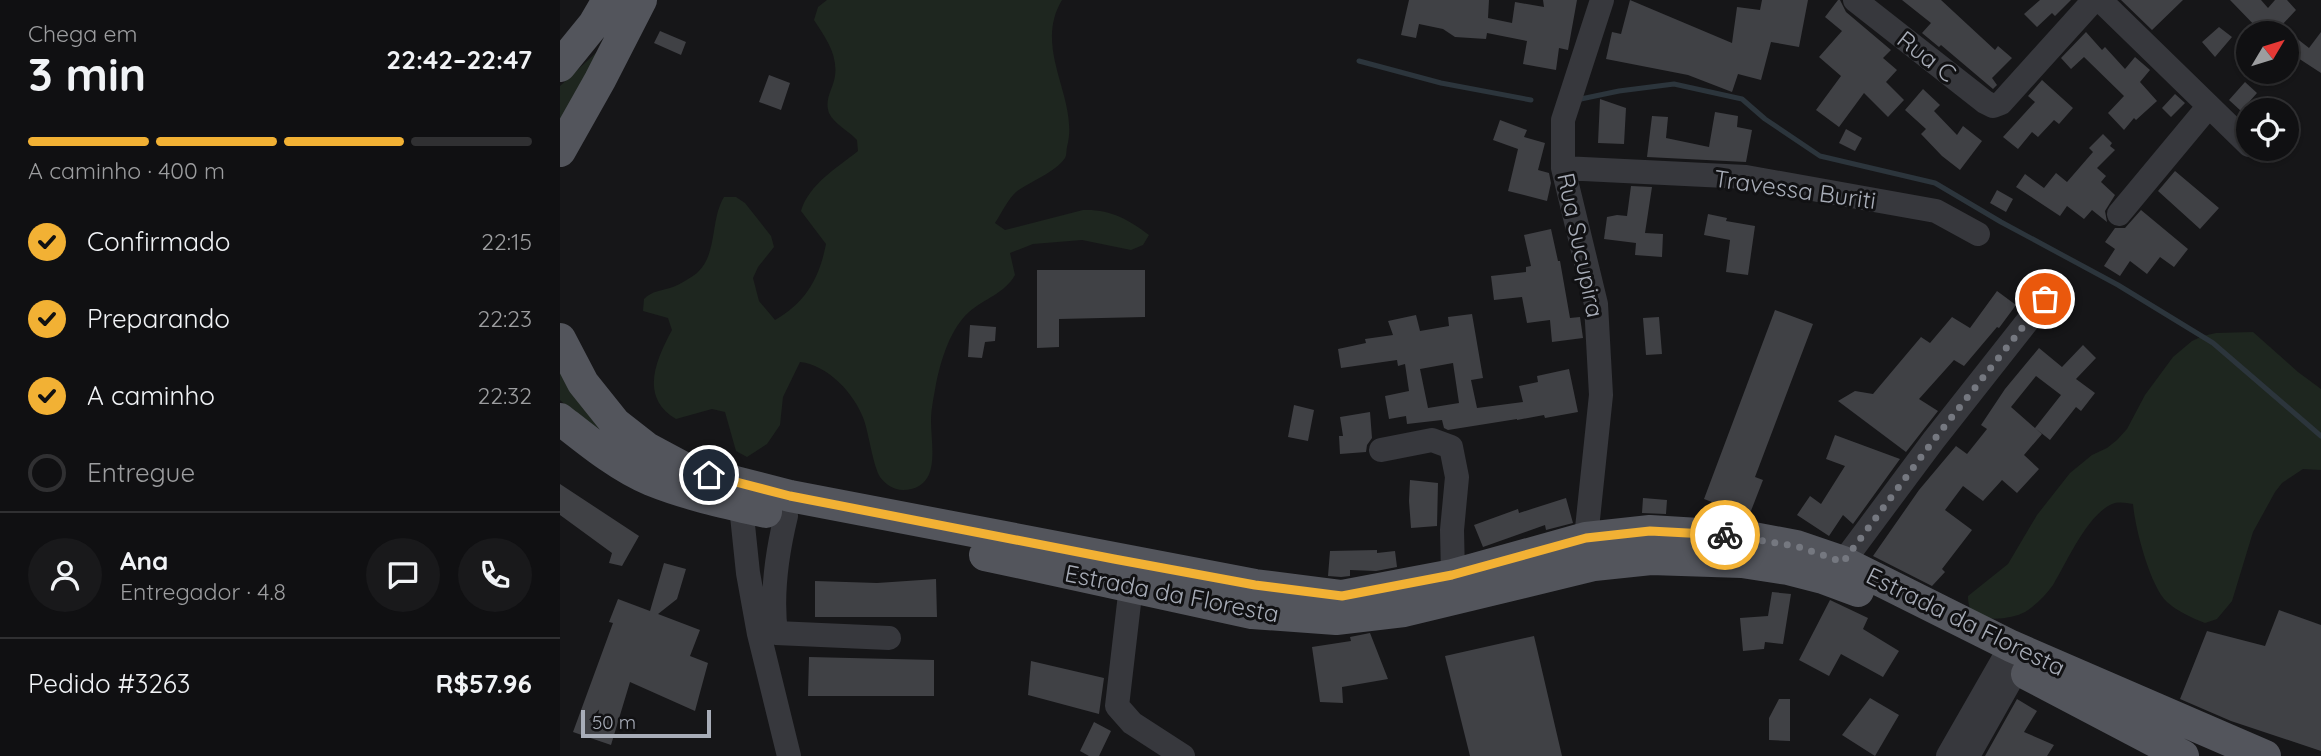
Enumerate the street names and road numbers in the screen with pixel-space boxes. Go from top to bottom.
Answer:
street label: Rua C [1892,24,1962,88]
street label: Travessa Buriti [1712,163,1878,215]
street label: Rua Sucupira [1551,170,1611,320]
street label: Estrada da Floresta [1062,558,1282,628]
street label: Estrada da Floresta [1862,560,2070,682]

